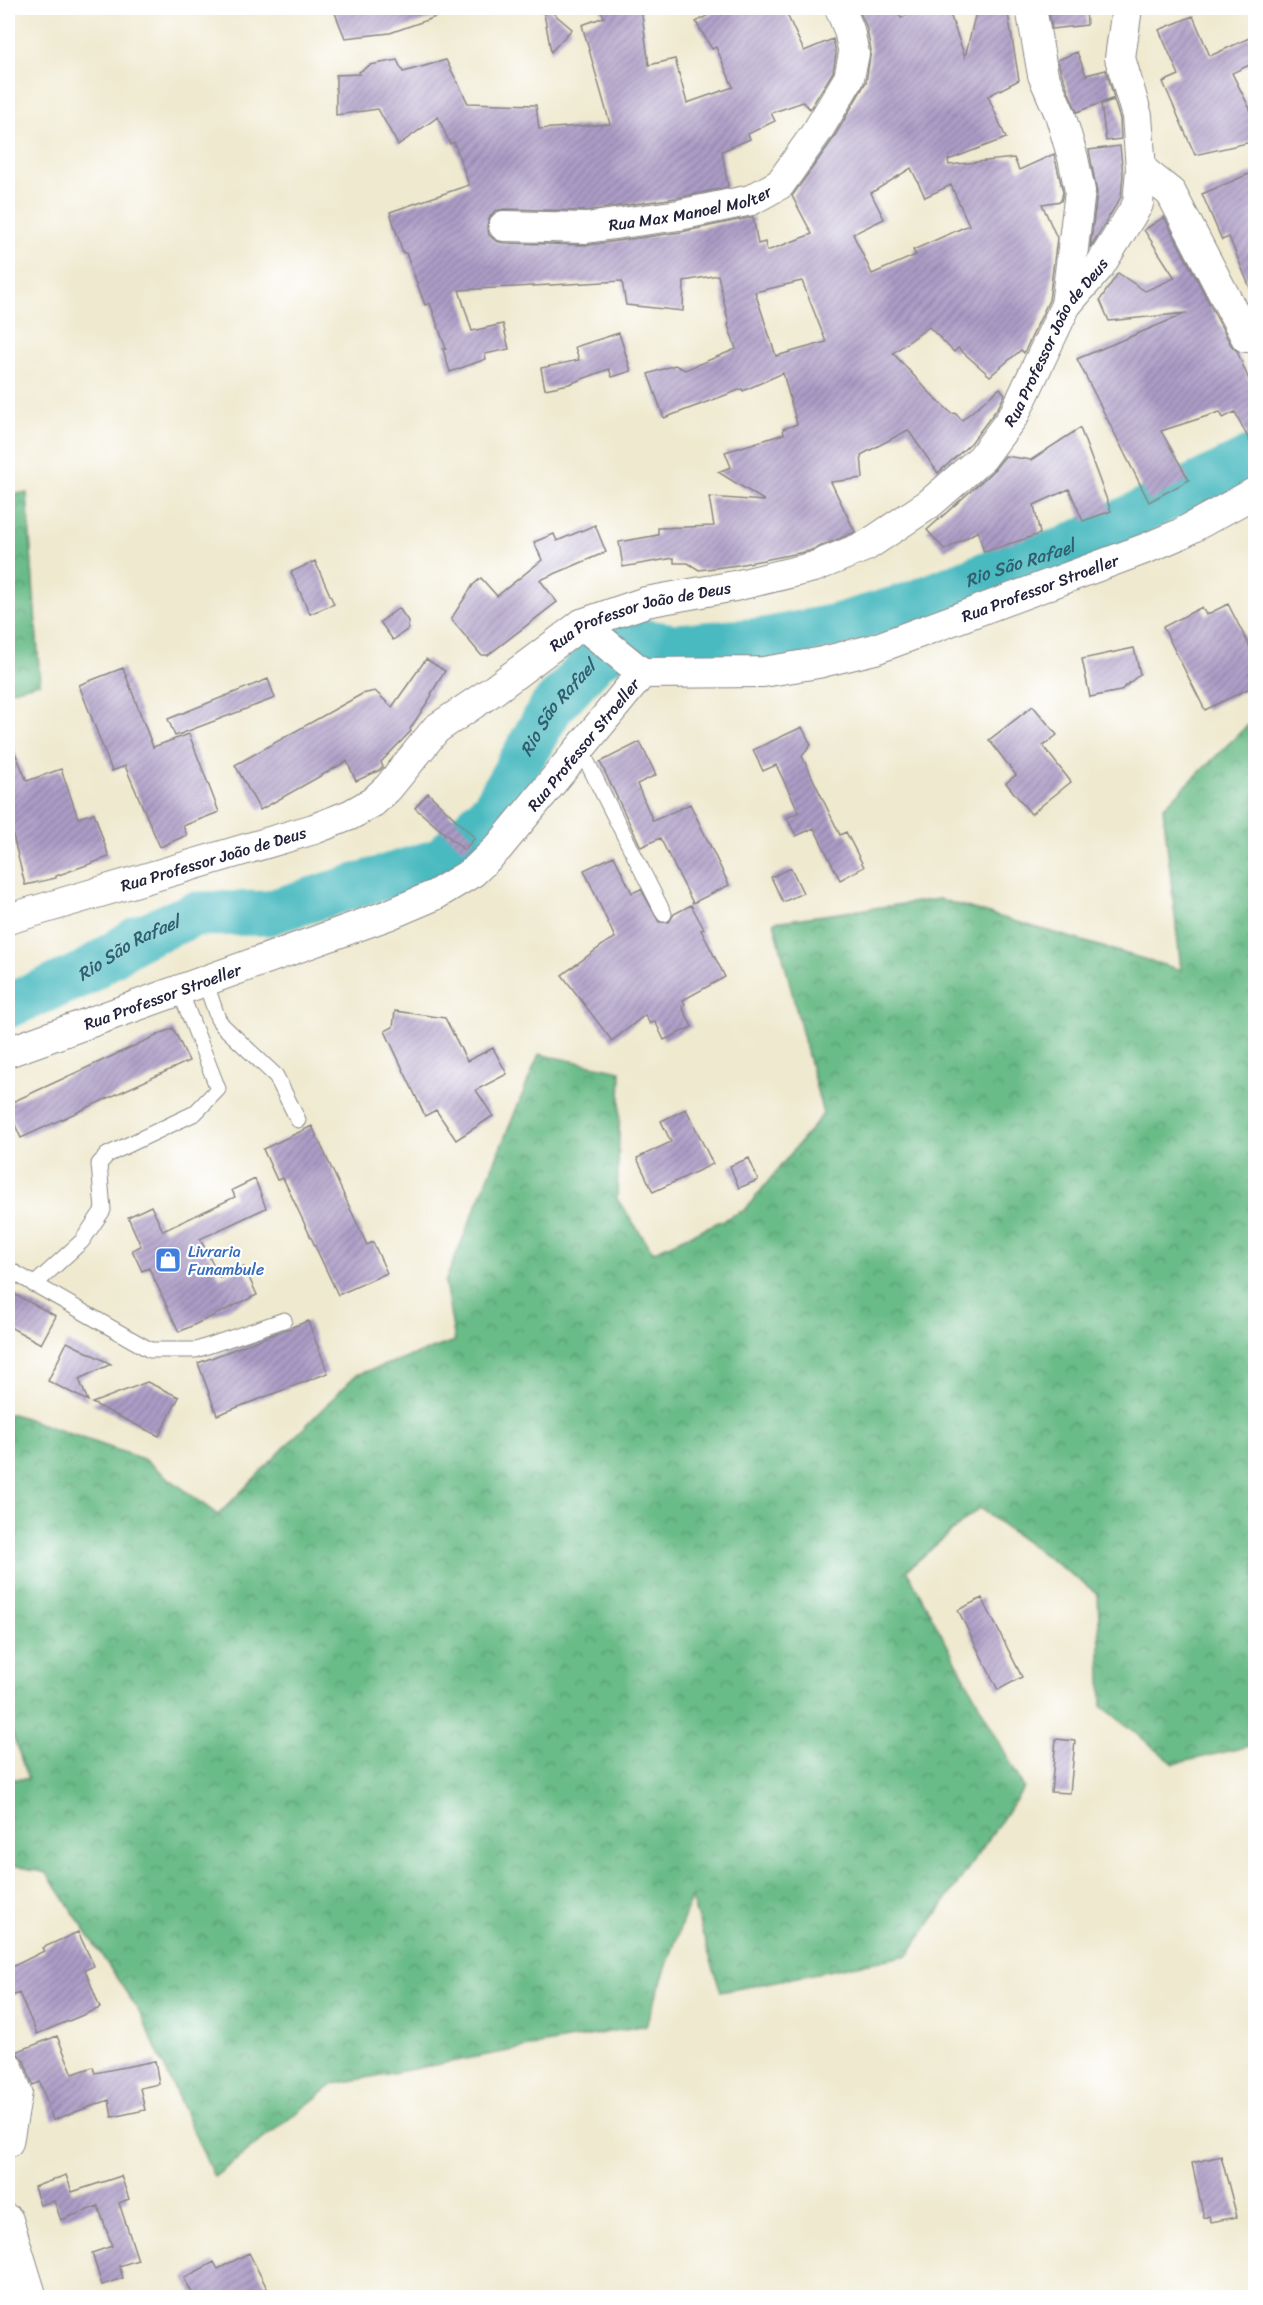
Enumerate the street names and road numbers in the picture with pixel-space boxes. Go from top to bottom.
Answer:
street label: Rua Max Manoel Molter [607,177,779,240]
street label: Rua Professor João de Deus [996,252,1117,433]
street label: Rua Professor Stroeller [957,545,1124,631]
street label: Rua Professor João de Deus [543,573,734,659]
street label: Rua Professor Stroeller [520,671,648,818]
street label: Rua Professor João de Deus [117,818,310,900]
street label: Rua Professor Stroeller [80,955,247,1039]

